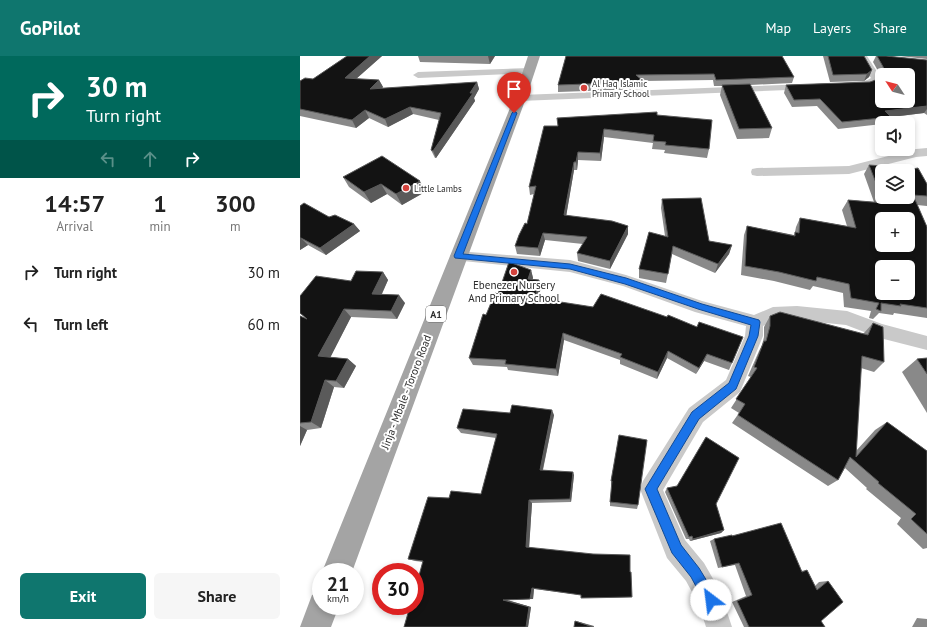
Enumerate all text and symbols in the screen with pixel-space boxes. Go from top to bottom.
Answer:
text: GoPilot [20,16,80,40]
text: Map [765,19,791,37]
text: Layers [813,19,851,37]
text: Share [873,19,907,37]
text: 30 m [86,68,147,105]
north arrow [875,68,915,108]
map controls [875,68,915,300]
icon: right [20,72,72,124]
pin [497,72,531,113]
icon: arrive [503,78,525,100]
place label: Al Haq Islamic Primary School [592,78,650,99]
marker: Al Haq Islamic Primary School [579,83,589,93]
text: Turn right [86,104,161,127]
button: sound [875,116,915,156]
icon: left [97,148,119,170]
icon: ahead [139,148,161,170]
icon: right [181,148,203,170]
button: layers [875,164,915,204]
marker: Little Lambs [401,183,411,193]
place label: Little Lambs [414,183,462,194]
text: 14:57 [44,188,105,219]
text: 1 [153,188,167,219]
text: 300 [215,188,256,219]
button: + [875,212,915,252]
text: Arrival [57,218,93,235]
text: min [149,218,171,235]
text: m [230,218,241,235]
button: − [875,260,915,300]
icon: right [20,261,42,283]
text: Turn right [54,263,117,282]
text: 30 m [247,263,280,282]
marker: Ebenezer Nursery And Primary School [509,267,519,277]
place label: Ebenezer Nursery And Primary School [468,278,560,305]
road number: A1 [426,306,446,322]
icon: left [20,313,42,335]
text: Turn left [54,315,108,334]
text: 60 m [247,315,280,334]
street label: Jinja - Mbale - Tororo Road [377,333,434,452]
speed limit sign: 30 [372,563,424,615]
text: 21 [327,571,349,597]
button: Exit [20,573,146,619]
button: Share [154,573,280,619]
position arrow [690,579,732,621]
text: km/h [327,592,349,605]

